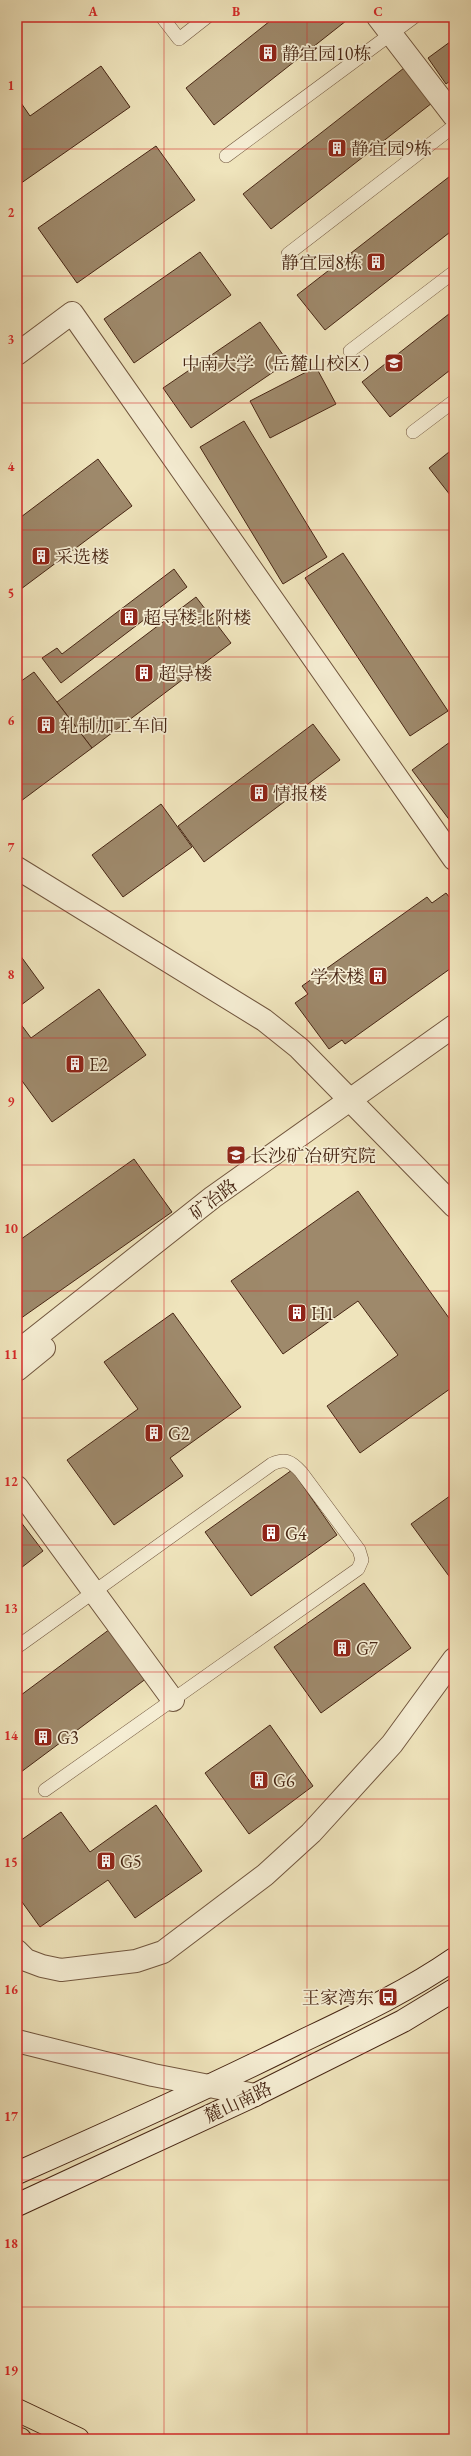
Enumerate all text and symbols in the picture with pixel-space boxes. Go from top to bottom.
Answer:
text: A [87,3,98,20]
text: B [232,3,240,20]
text: C [373,3,383,20]
building icon: 静宜园10栋 [257,42,279,64]
place label: 静宜园10栋 [282,42,371,65]
text: 1 [8,77,15,94]
building icon: 静宜园9栋 [326,137,348,159]
place label: 静宜园9栋 [351,137,432,160]
text: 2 [8,204,15,221]
place label: 静宜园8栋 [281,251,362,274]
building icon: 静宜园8栋 [365,251,387,273]
text: 3 [8,331,15,348]
place label: 中南大学（岳麓山校区） [182,352,380,375]
school or university icon: 中南大学（岳麓山校区） [383,352,405,374]
text: 4 [8,458,15,475]
building icon: 采选楼 [30,545,52,567]
place label: 采选楼 [55,545,109,568]
text: 5 [8,585,14,602]
building icon: 超导楼北附楼 [118,606,140,628]
place label: 超导楼北附楼 [143,606,251,629]
building icon: 超导楼 [133,662,155,684]
place label: 超导楼 [158,662,212,685]
text: 6 [8,712,15,729]
building icon: 轧制加工车间 [35,714,57,736]
place label: 轧制加工车间 [60,714,168,737]
building icon: 情报楼 [248,782,270,804]
place label: 情报楼 [273,782,327,805]
text: 7 [8,839,15,856]
place label: 学术楼 [310,965,364,988]
building icon: 学术楼 [367,965,389,987]
text: 8 [8,966,15,983]
building icon: E2 [64,1053,86,1075]
place label: E2 [89,1053,108,1076]
text: 9 [8,1093,15,1110]
school or university icon: 长沙矿冶研究院 [225,1144,247,1166]
place label: 长沙矿冶研究院 [250,1144,376,1167]
street label: 矿冶路 [185,1174,241,1224]
text: 10 [4,1220,18,1237]
building icon: H1 [286,1302,308,1324]
place label: H1 [311,1302,334,1325]
text: 11 [4,1346,18,1363]
building icon: G2 [143,1422,165,1444]
place label: G2 [168,1422,190,1445]
text: 12 [4,1473,18,1490]
building icon: G4 [260,1522,282,1544]
place label: G4 [285,1522,307,1545]
text: 13 [4,1600,18,1617]
building icon: G7 [331,1637,353,1659]
place label: G7 [356,1637,378,1660]
building icon: G3 [32,1726,54,1748]
place label: G3 [57,1726,79,1749]
text: 14 [4,1727,18,1744]
building icon: G6 [248,1769,270,1791]
place label: G6 [273,1769,295,1792]
building icon: G5 [95,1850,117,1872]
place label: G5 [120,1850,142,1873]
text: 15 [4,1854,18,1871]
text: 16 [4,1981,18,1998]
place label: 王家湾东 [302,1986,374,2009]
bus stop icon: 王家湾东 [377,1986,399,2008]
street label: 麓山南路 [201,2076,275,2128]
text: 17 [4,2108,18,2125]
text: 18 [4,2235,18,2252]
text: 19 [4,2362,18,2379]

